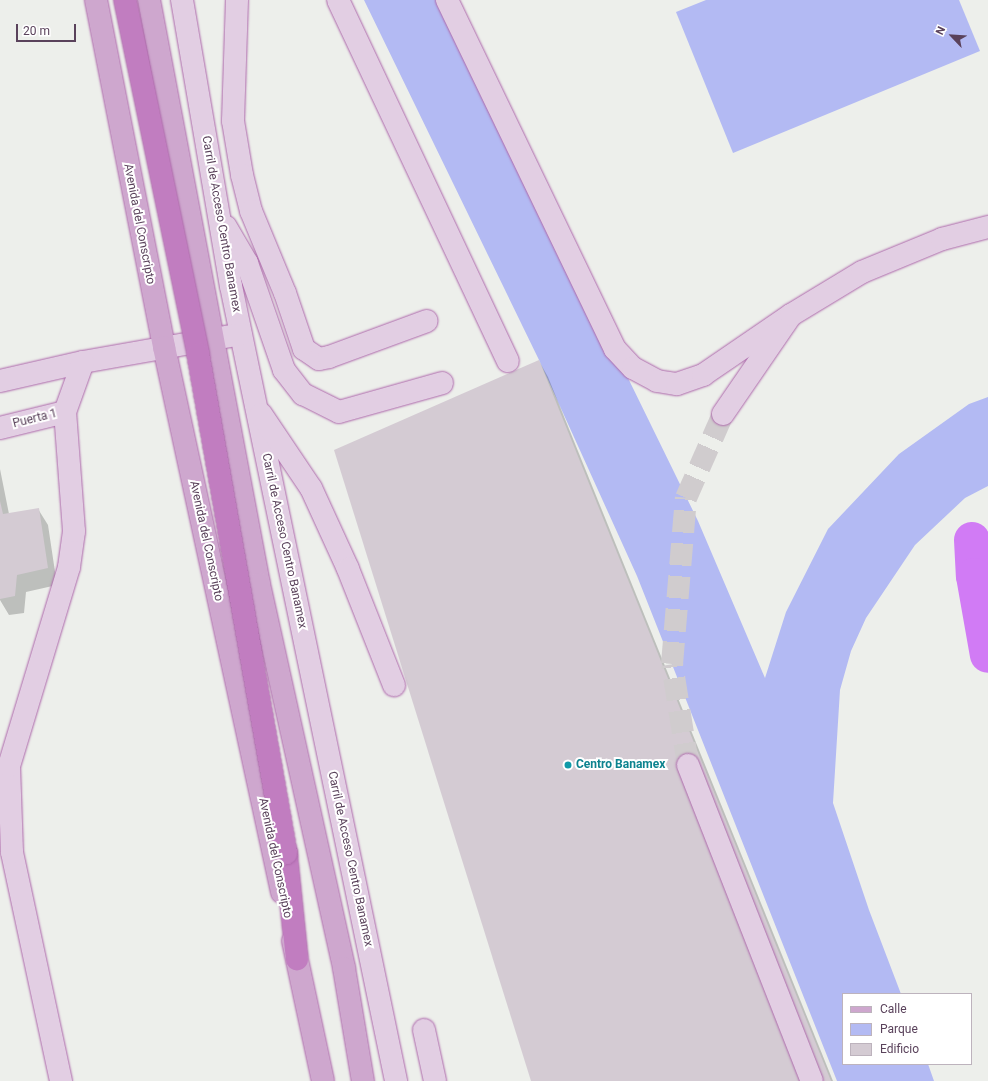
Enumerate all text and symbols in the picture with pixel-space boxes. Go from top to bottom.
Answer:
scale bar [18,16,78,42]
north arrow [932,16,972,56]
text: 20 m [23,24,50,38]
text: N [933,24,948,37]
street label: Carril de Acceso Centro Banamex [198,135,244,313]
street label: Avenida del Conscripto [120,162,158,286]
street label: Puerta 1 [11,407,59,431]
street label: Carril de Acceso Centro Banamex [258,452,310,630]
street label: Avenida del Conscripto [186,480,226,602]
place label: Centro Banamex [576,758,665,772]
marker: Centro Banamex [563,760,573,770]
street label: Carril de Acceso Centro Banamex [324,770,376,948]
street label: Avenida del Conscripto [255,797,295,919]
legend [842,993,972,1065]
text: Calle [880,1002,907,1016]
text: Parque [880,1022,918,1036]
text: Edificio [880,1042,919,1056]

